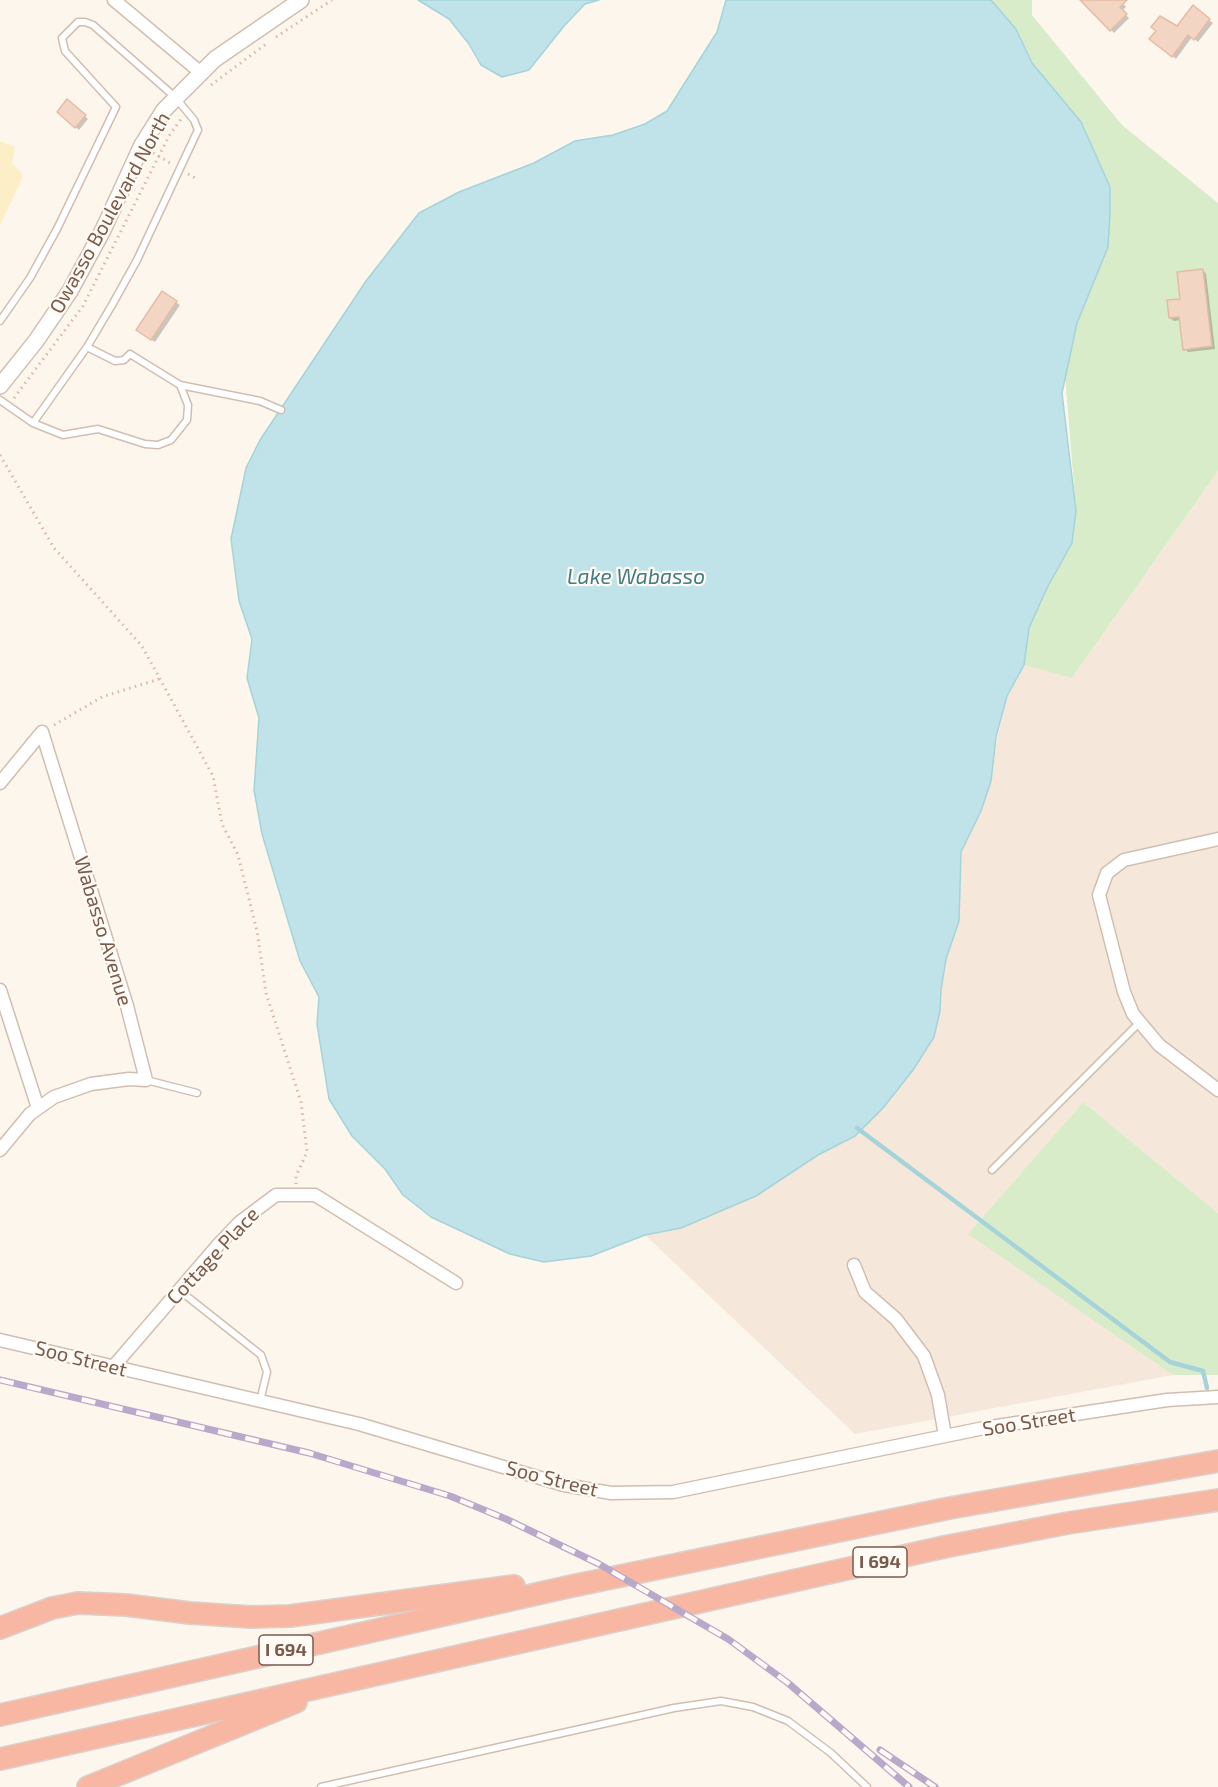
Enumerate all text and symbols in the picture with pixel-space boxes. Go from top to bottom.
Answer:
street label: Owasso Boulevard North [45,108,175,318]
water label: Lake Wabasso [567,564,705,590]
street label: Wabasso Avenue [69,853,137,1009]
street label: Cottage Place [162,1202,264,1310]
street label: Soo Street [33,1336,129,1382]
street label: Soo Street [981,1403,1077,1441]
street label: Soo Street [504,1456,600,1502]
road number: I 694 [853,1547,907,1577]
road number: I 694 [259,1635,313,1665]

